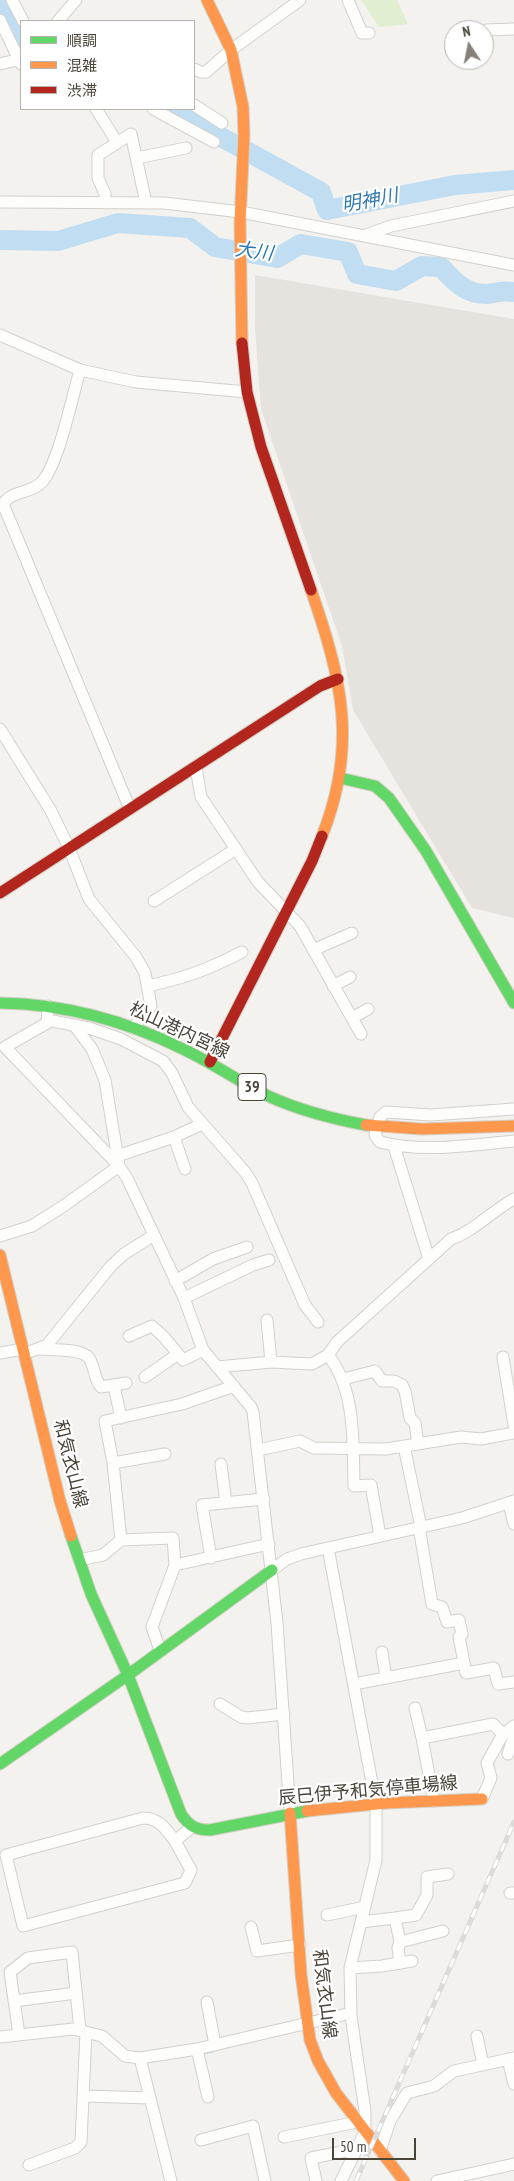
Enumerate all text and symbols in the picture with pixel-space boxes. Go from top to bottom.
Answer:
legend [20,20,195,110]
north arrow [444,20,494,70]
text: N [461,22,472,41]
text: 順調 [67,31,97,50]
text: 混雑 [67,56,97,75]
text: 渋滞 [67,81,97,100]
water label: 明神川 [340,184,400,218]
water label: 大川 [234,238,274,266]
street label: 松山港内宮線 [125,998,233,1064]
road number: 39 [238,1074,266,1100]
street label: 和気衣山線 [49,1418,91,1510]
street label: 辰巳伊予和気停車場線 [277,1772,459,1810]
street label: 和気衣山線 [308,1948,340,2040]
scale bar [334,2128,418,2160]
text: 50 m [340,2137,366,2156]

